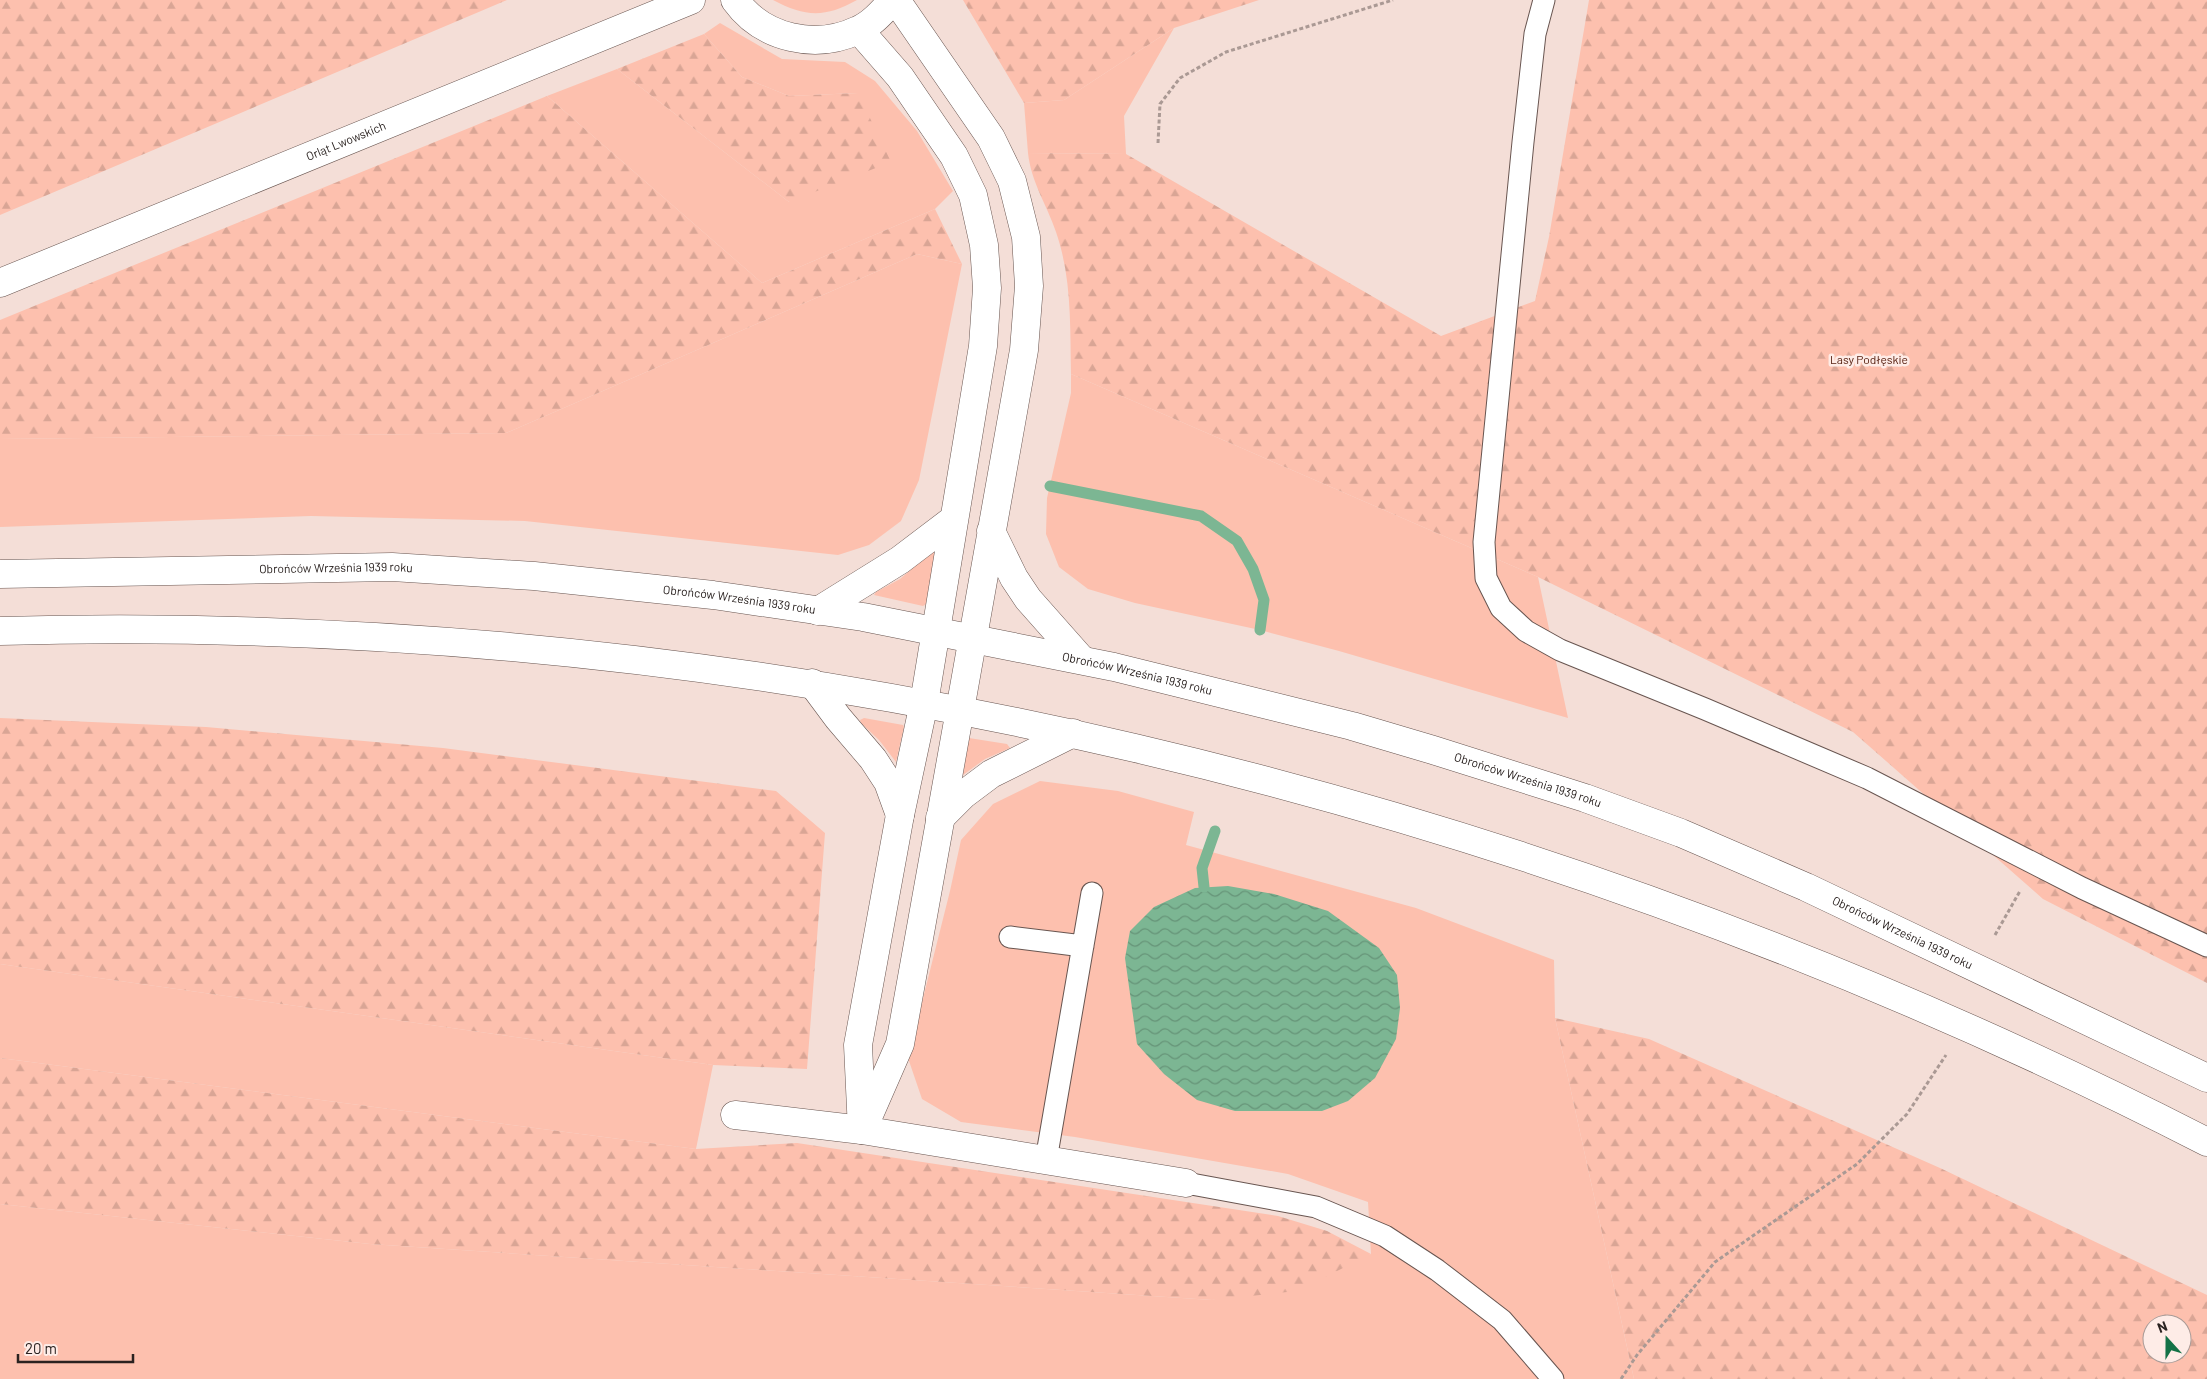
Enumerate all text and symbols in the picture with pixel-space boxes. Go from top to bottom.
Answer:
street label: Orląt Lwowskich [304,118,388,163]
park label: Lasy Podłęskie [1830,352,1908,366]
street label: Obrońców Września 1939 roku [259,559,413,575]
street label: Obrońców Września 1939 roku [662,582,817,616]
street label: Obrońców Września 1939 roku [1061,649,1214,697]
street label: Obrońców Września 1939 roku [1453,749,1604,809]
street label: Obrońców Września 1939 roku [1830,893,1975,971]
north arrow [2142,1314,2192,1364]
text: N [2155,1317,2170,1336]
scale bar [18,1332,132,1364]
text: 20 m [25,1339,57,1357]

